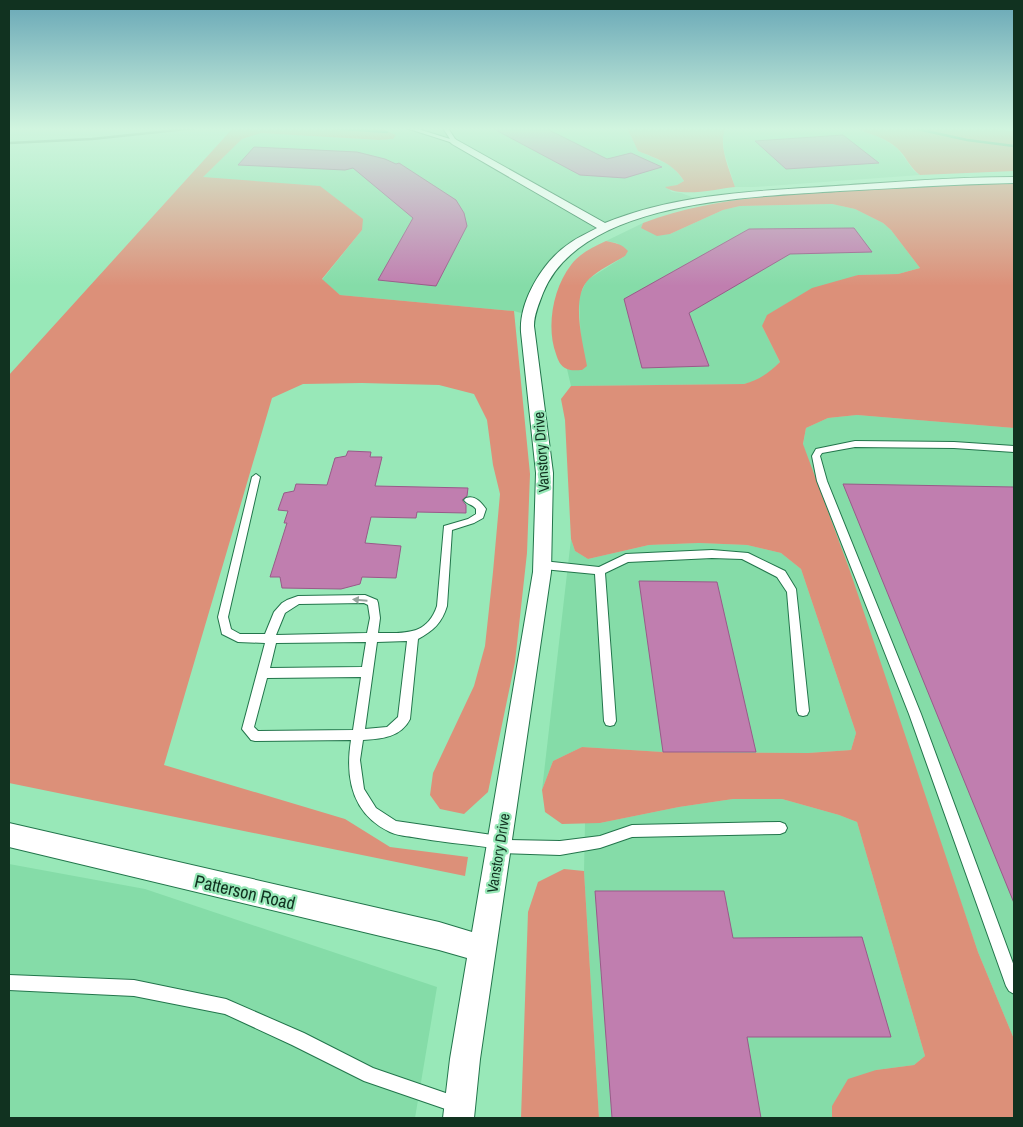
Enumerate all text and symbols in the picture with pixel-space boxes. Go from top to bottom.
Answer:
street label: Vanstory Drive [528,411,554,493]
one-way arrow [352,596,368,604]
street label: Vanstory Drive [481,811,515,894]
street label: Patterson Road [192,868,298,916]

